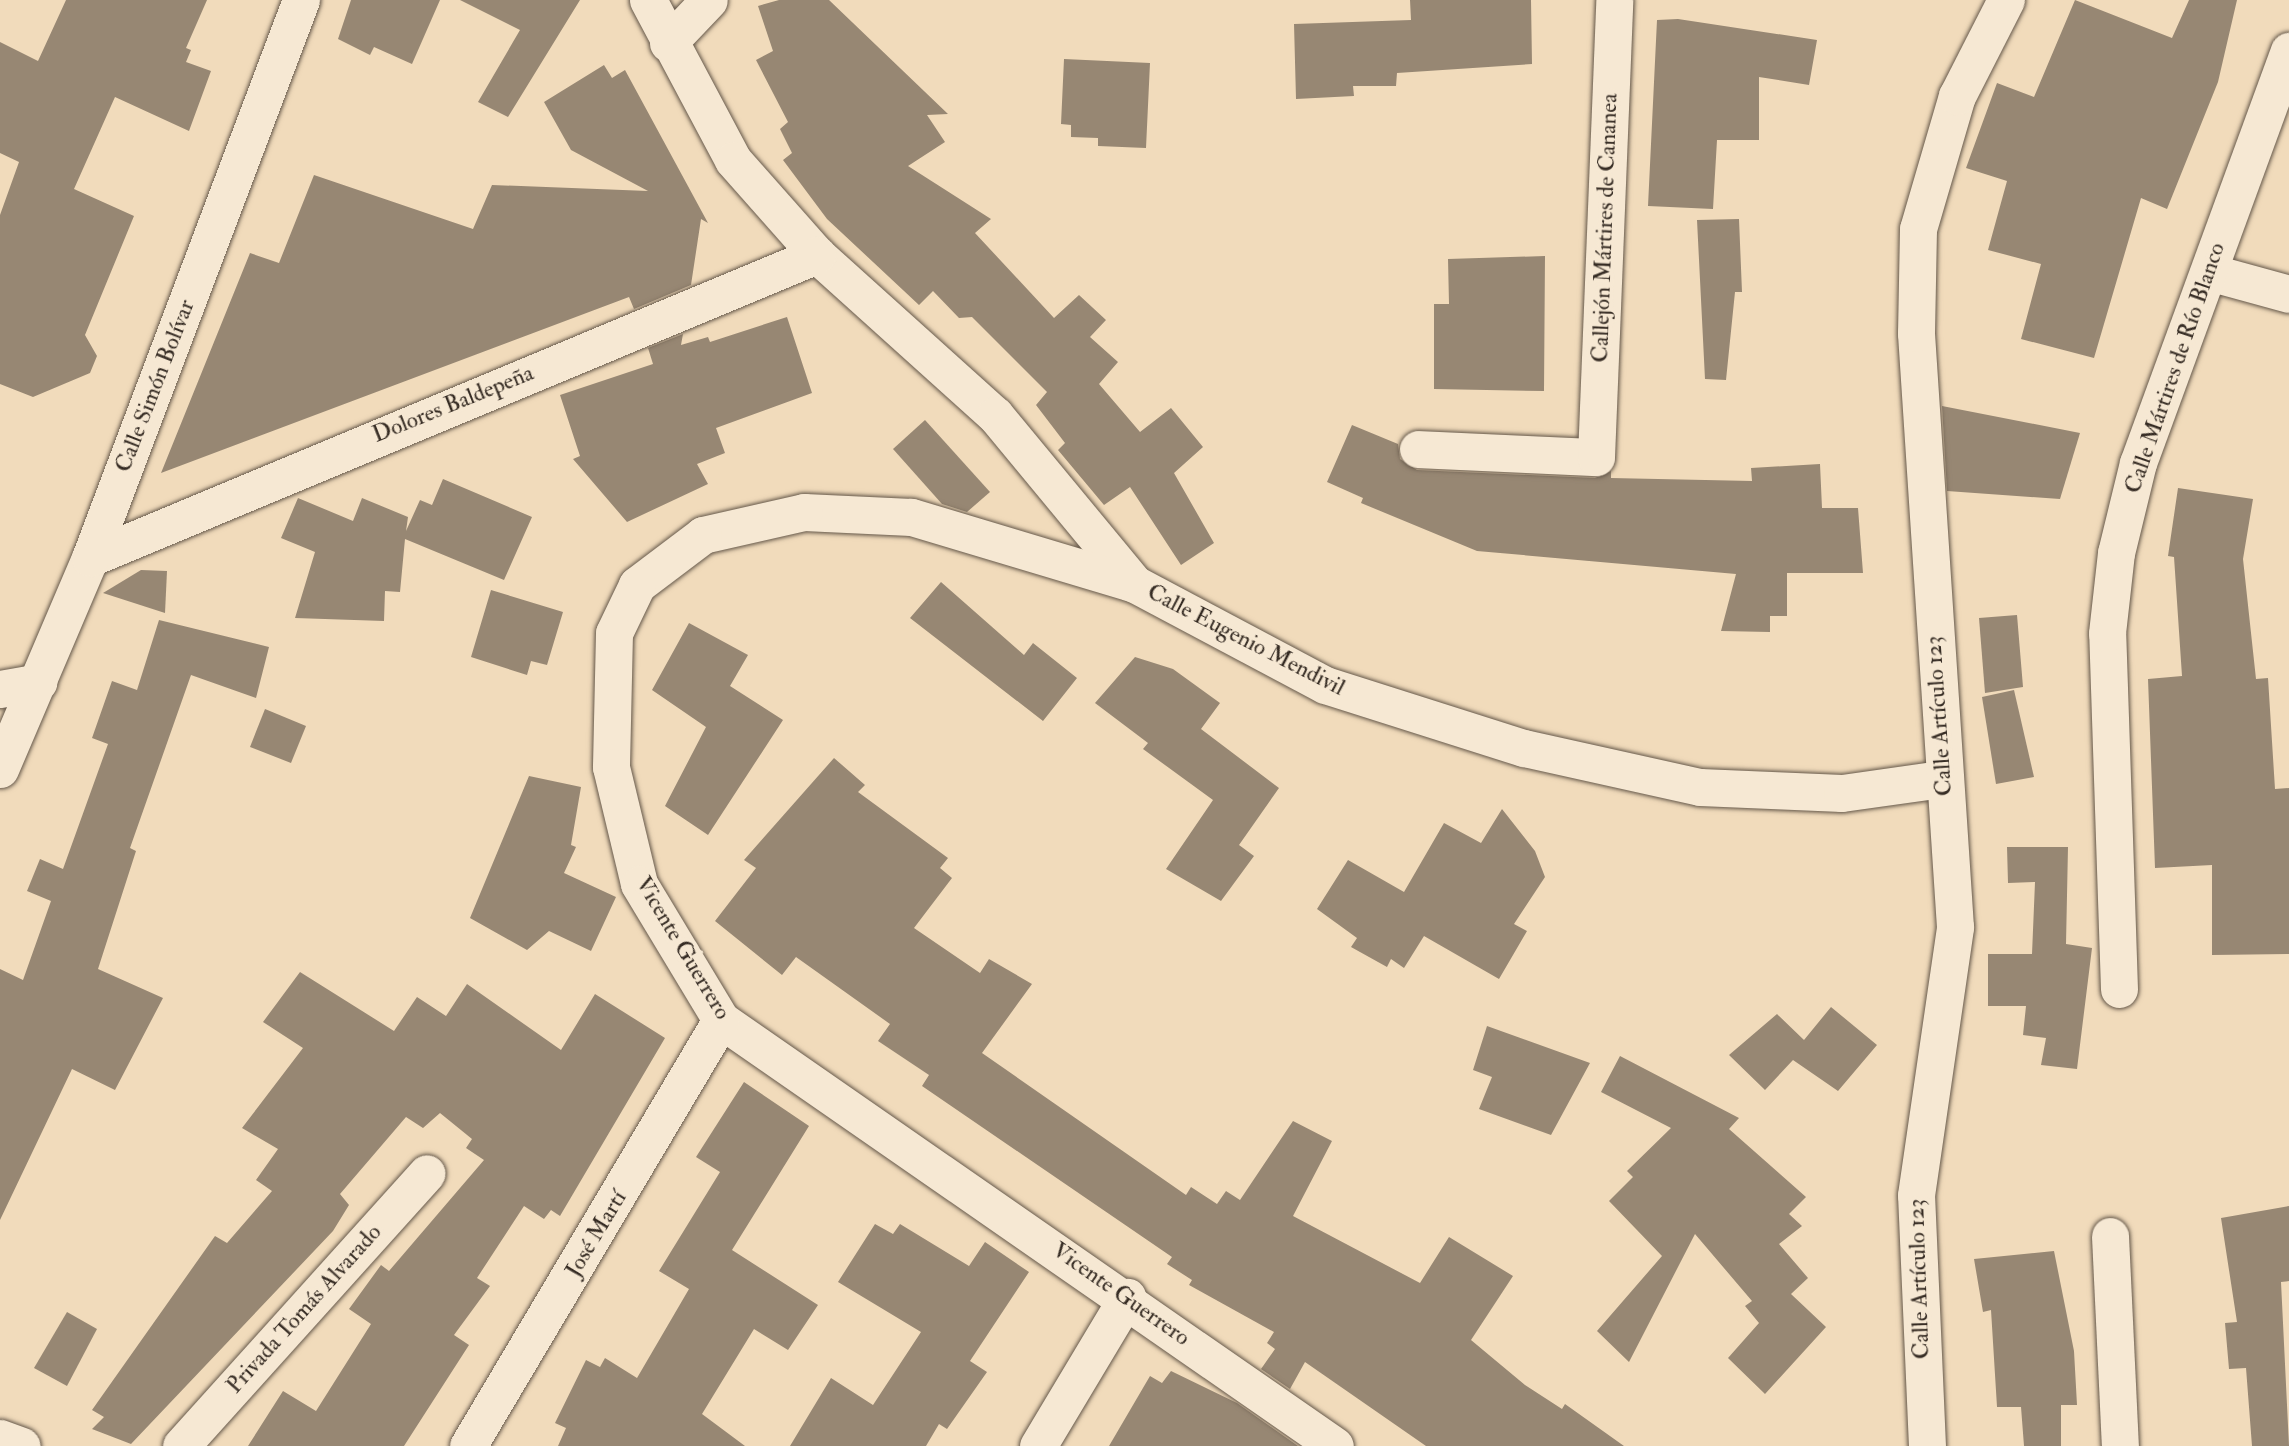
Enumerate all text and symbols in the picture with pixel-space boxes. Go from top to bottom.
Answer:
street label: Callejón Mártires de Cananea [1587,93,1623,363]
street label: Calle Mártires de Río Blanco [2119,239,2231,497]
street label: Calle Simón Bolívar [109,296,201,476]
street label: Dolores Baldepeña [368,359,538,449]
street label: Calle Eugenio Mendivil [1143,578,1349,702]
street label: Calle Artículo 123 [1920,635,1958,797]
street label: Vicente Guerrero [630,872,736,1024]
street label: José Martí [559,1186,633,1282]
street label: Calle Artículo 123 [1902,1198,1936,1360]
street label: Privada Tomás Alvarado [221,1219,387,1399]
street label: Vicente Guerrero [1047,1236,1195,1352]

